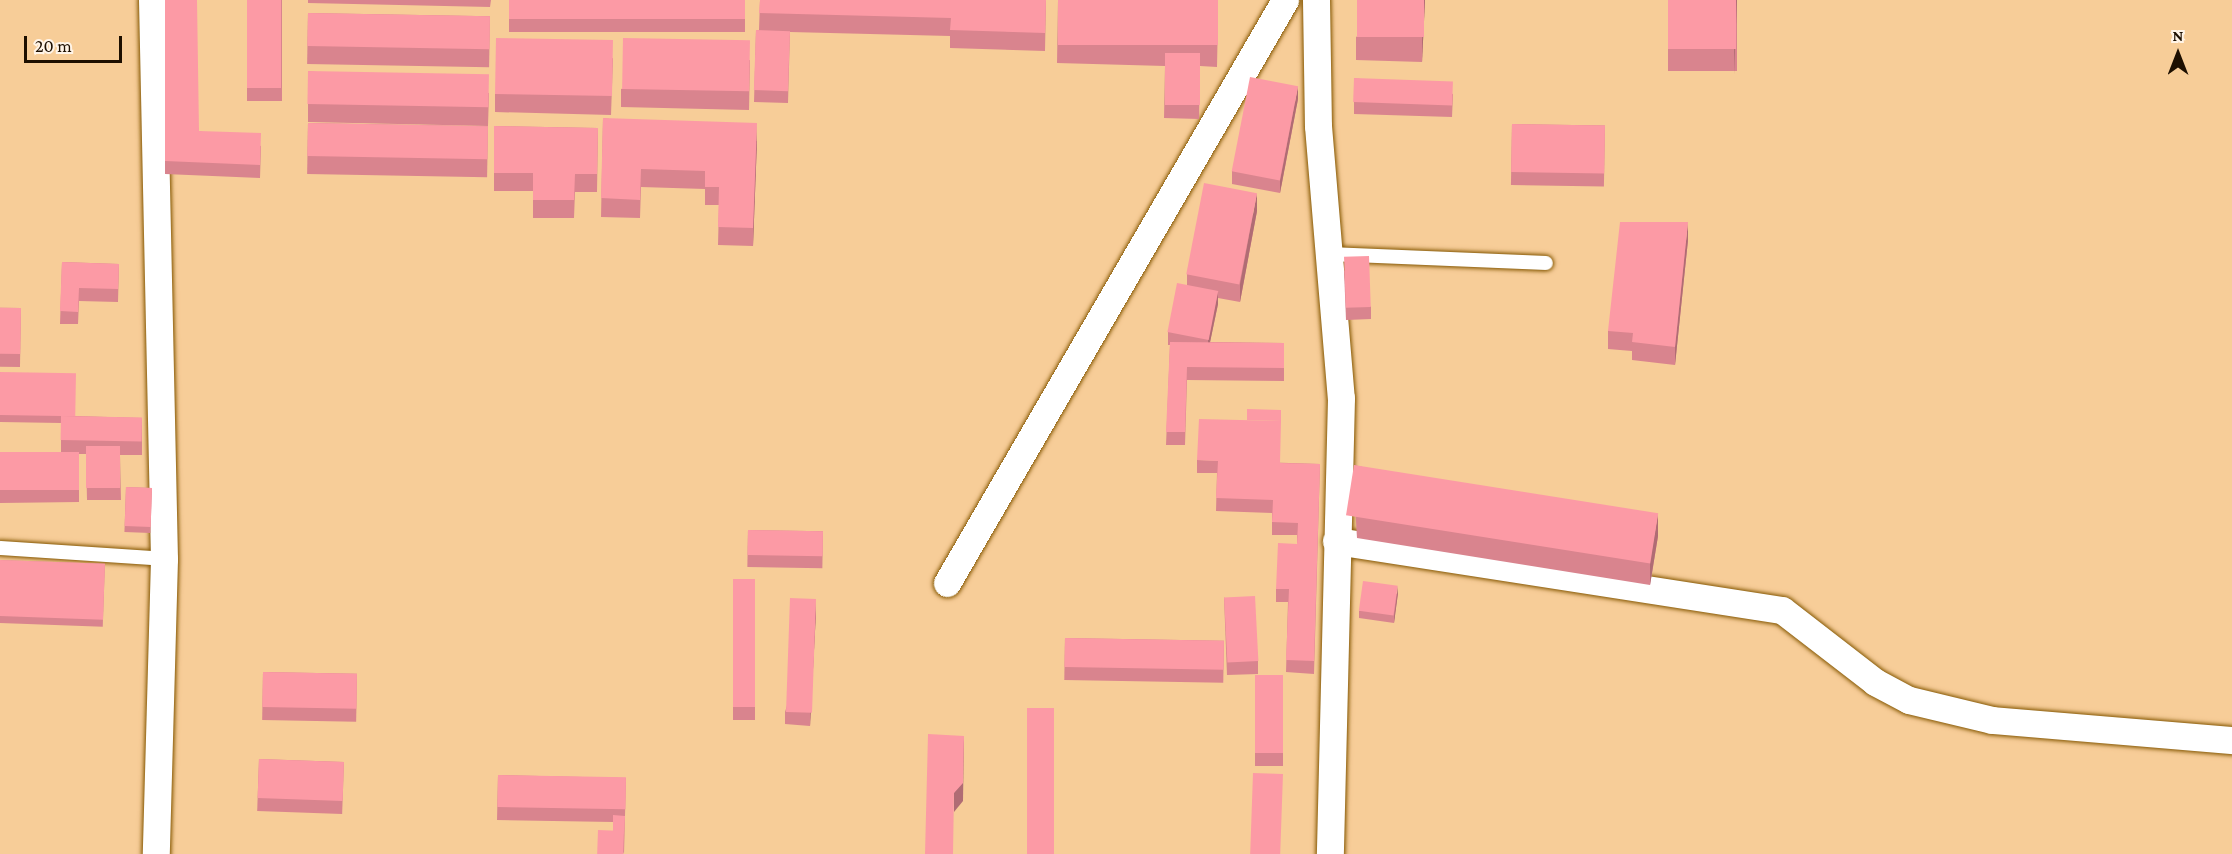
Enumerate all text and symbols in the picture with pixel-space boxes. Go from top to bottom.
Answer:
scale bar [27,24,124,62]
north arrow [2148,24,2208,84]
text: N [2173,27,2183,44]
text: 20 m [35,36,72,56]

